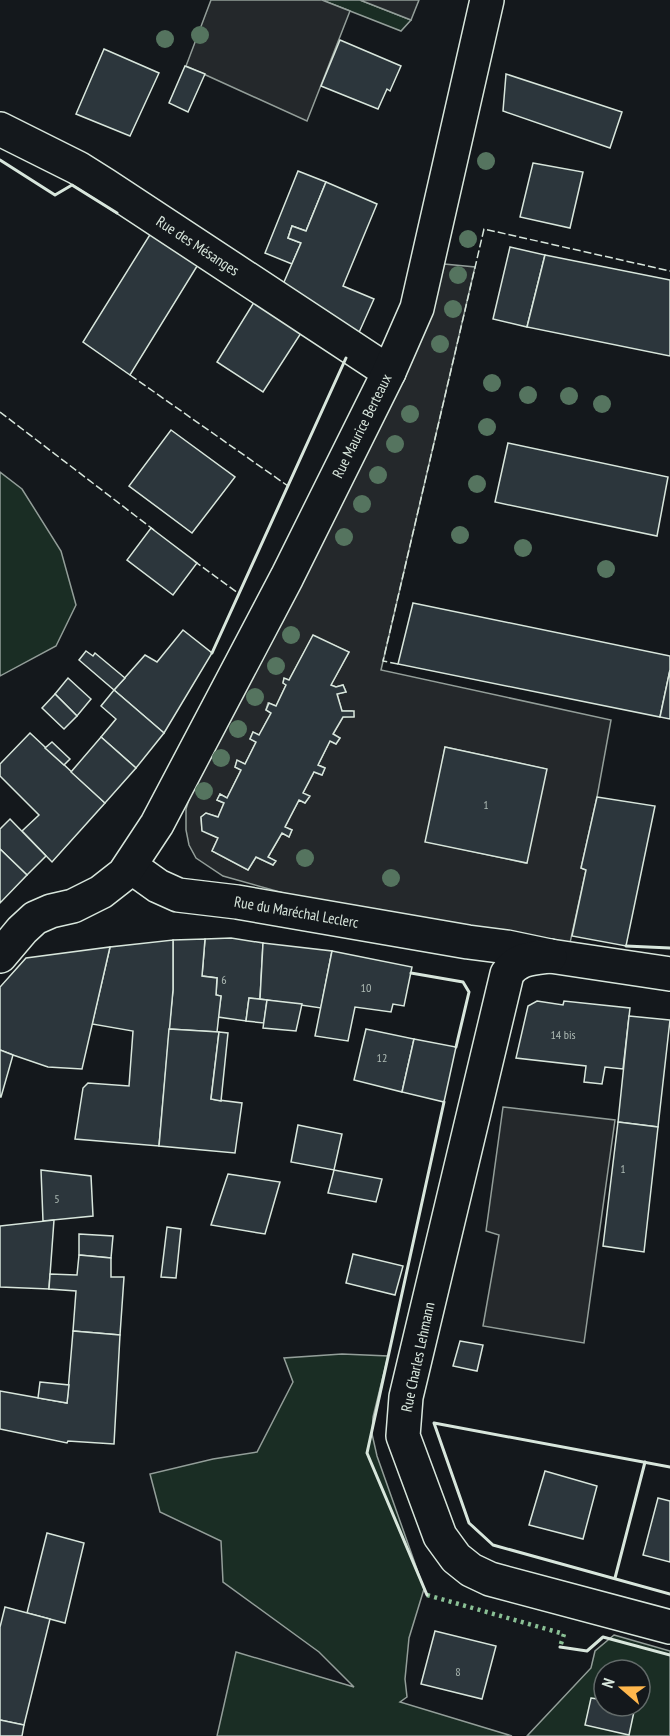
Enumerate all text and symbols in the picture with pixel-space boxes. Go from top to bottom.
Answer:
street label: Rue des Mésanges [153,211,243,280]
street label: Rue Maurice Berteaux [328,371,396,481]
house number: 1 [483,797,489,812]
street label: Rue du Maréchal Leclerc [233,892,361,932]
house number: 6 [221,972,227,987]
house number: 10 [361,980,371,995]
house number: 14 bis [550,1027,576,1042]
house number: 12 [377,1050,387,1065]
house number: 1 [620,1161,626,1176]
house number: 5 [54,1191,60,1206]
street label: Rue Charles Lehmann [397,1300,438,1414]
north arrow [592,1658,652,1718]
house number: 8 [455,1664,461,1679]
text: N [597,1675,619,1690]

